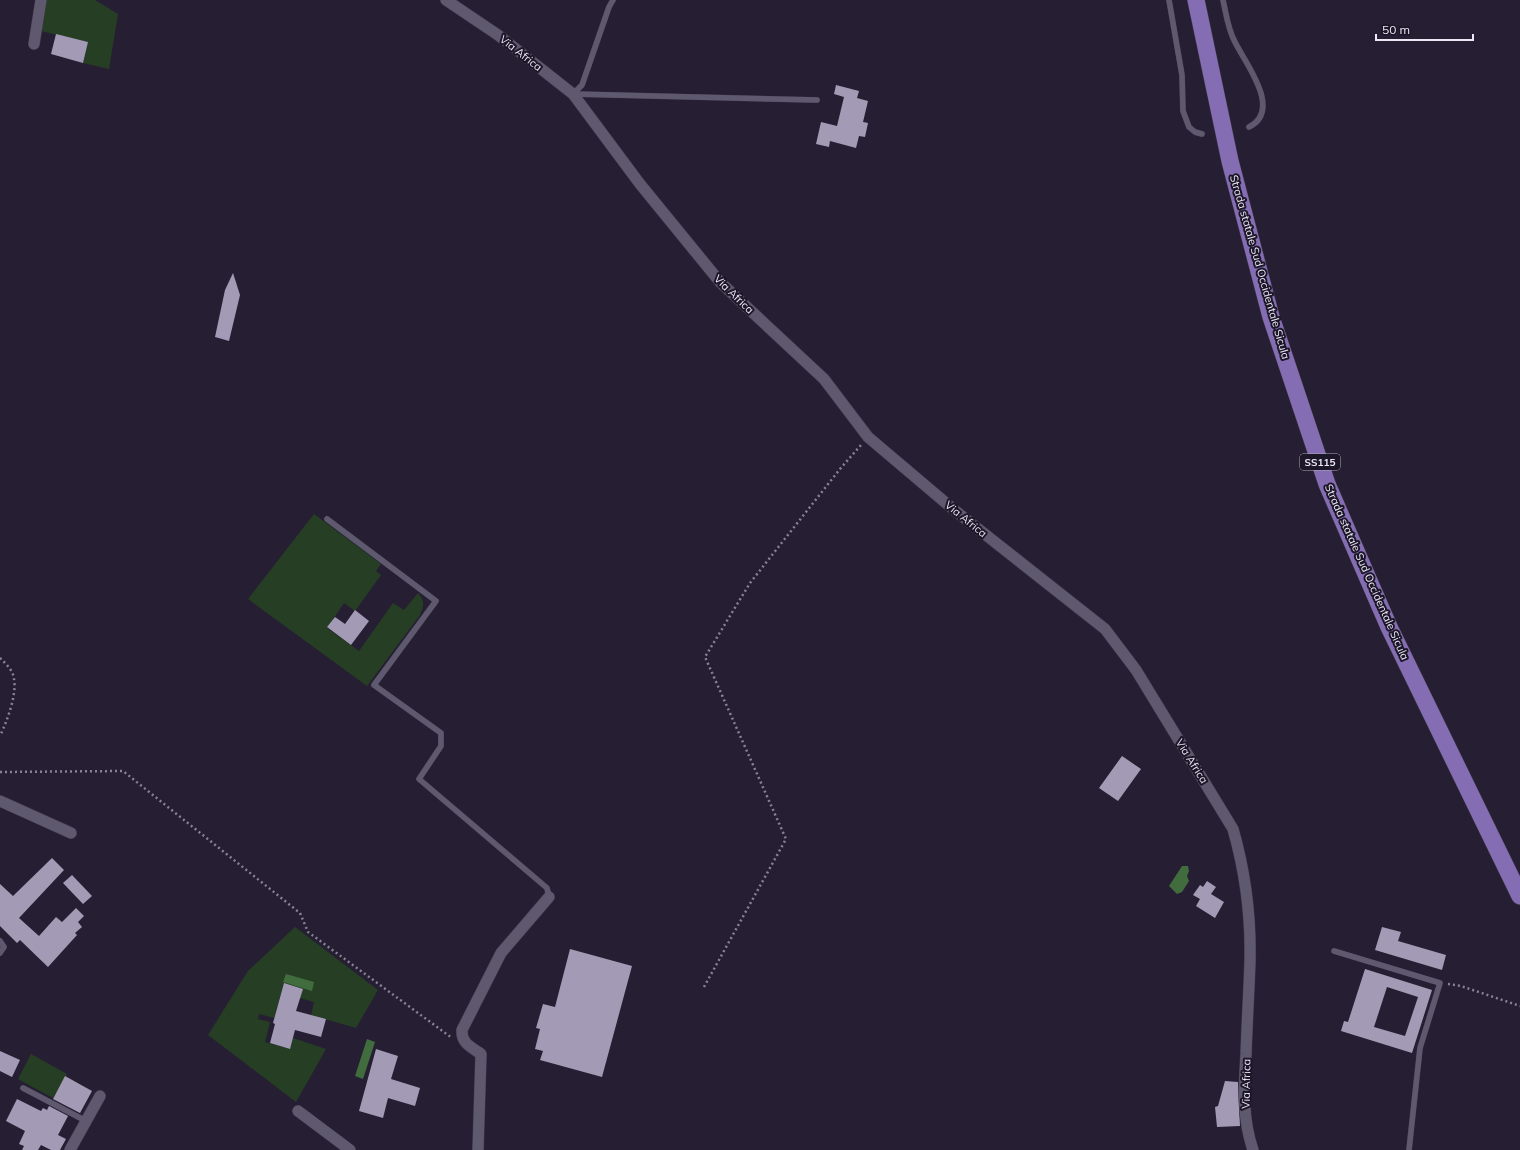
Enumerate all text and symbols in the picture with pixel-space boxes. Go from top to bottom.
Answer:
scale bar [1376,16,1473,42]
text: 50 m [1382,22,1410,37]
street label: Via Africa [497,32,545,74]
street label: Strada statale Sud Occidentale Sicula [1227,173,1293,361]
street label: Via Africa [711,272,757,316]
road number: SS115 [1300,454,1340,470]
street label: Strada statale Sud Occidentale Sicula [1322,482,1412,662]
street label: Via Africa [942,498,990,540]
street label: Via Africa [1173,736,1211,786]
street label: Via Africa [1239,1059,1253,1109]

